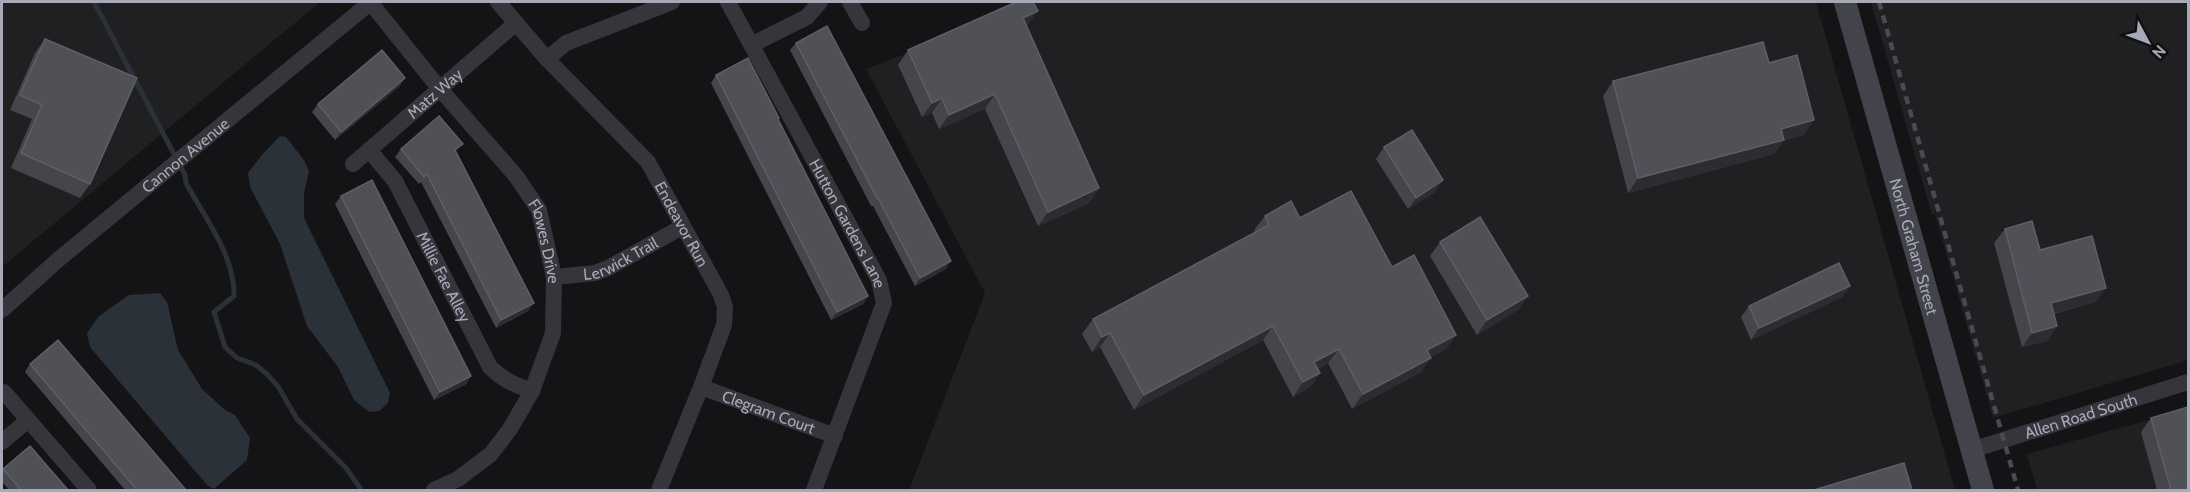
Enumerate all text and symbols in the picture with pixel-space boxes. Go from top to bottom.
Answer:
north arrow [2118,12,2178,72]
text: N [2148,41,2170,62]
street label: Matz Way [403,65,467,123]
street label: Cannon Avenue [138,114,233,197]
street label: Hutton Gardens Lane [805,156,889,290]
street label: North Graham Street [1885,176,1942,318]
street label: Endeavor Run [651,178,713,270]
street label: Flowes Drive [524,195,563,284]
street label: Millie Fae Alley [412,228,475,326]
street label: Lerwick Trail [582,233,662,284]
street label: Clegram Court [719,387,818,438]
street label: Allen Road South [2022,390,2140,443]

